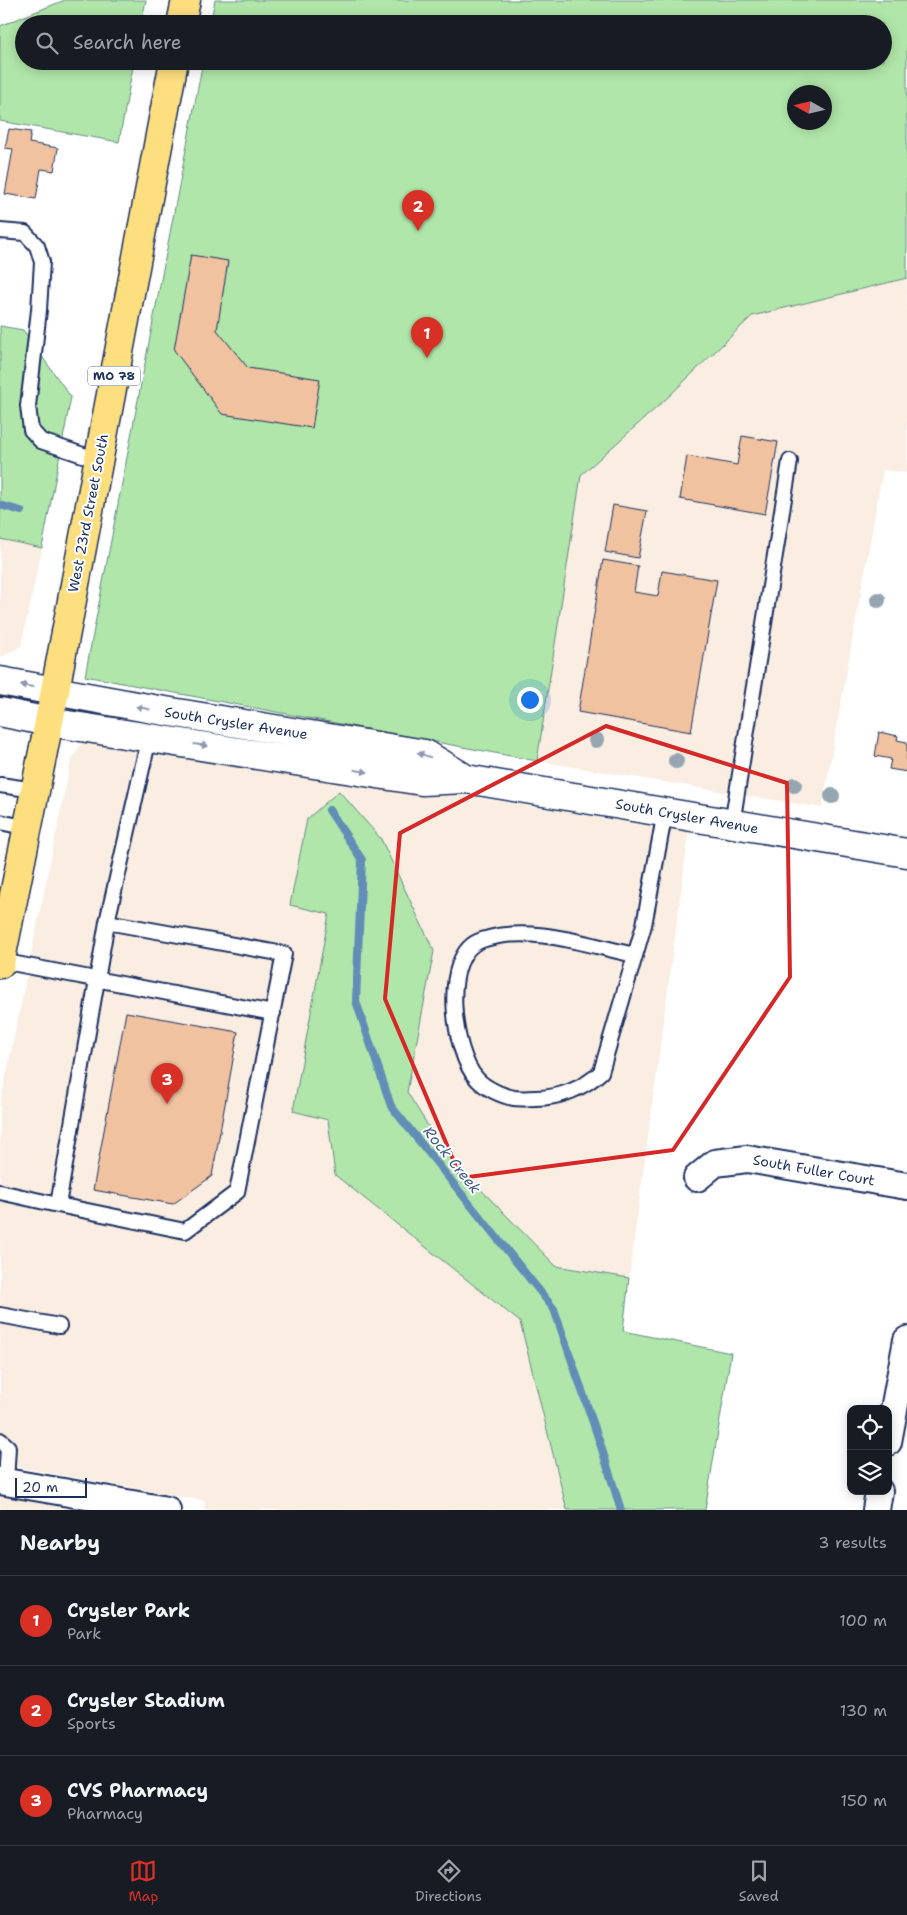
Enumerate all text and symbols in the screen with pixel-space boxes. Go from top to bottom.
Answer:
search box [15,15,892,70]
icon: search [33,29,61,57]
text: Search here [73,30,182,55]
north arrow [787,85,832,130]
pin: 2 [402,190,434,231]
pin: 1 [411,317,443,358]
road number: MO 78 [88,366,140,386]
street label: West 23rd Street South [64,432,112,594]
one-way arrow [19,681,35,689]
your location [517,687,543,713]
one-way arrow [135,703,151,711]
street label: South Crysler Avenue [163,703,309,743]
one-way arrow [193,741,209,749]
one-way arrow [416,751,431,759]
one-way arrow [354,768,370,776]
street label: South Crysler Avenue [614,795,760,837]
pin: 3 [151,1063,183,1104]
water label: Rock Creek [419,1122,486,1198]
street label: South Fuller Court [752,1150,876,1190]
map controls [847,1405,892,1495]
button: locate [847,1405,892,1450]
button: layers [847,1450,892,1495]
scale bar [15,1475,88,1498]
text: 20 m [22,1478,58,1496]
text: Nearby [20,1529,100,1557]
text: 3 results [818,1532,887,1553]
text: Crysler Park [67,1598,190,1623]
text: 1 [32,1610,40,1631]
text: 100 m [839,1610,887,1631]
text: Park [67,1623,101,1644]
text: Crysler Stadium [67,1688,225,1713]
text: 2 [30,1700,42,1721]
text: 130 m [840,1700,887,1721]
text: Sports [67,1713,116,1734]
text: CVS Pharmacy [67,1778,208,1803]
text: 3 [30,1790,42,1811]
text: 150 m [840,1790,887,1811]
text: Pharmacy [67,1803,143,1824]
tab: Map [128,1857,158,1905]
tab: Directions [415,1857,482,1905]
tab: Saved [739,1857,779,1905]

